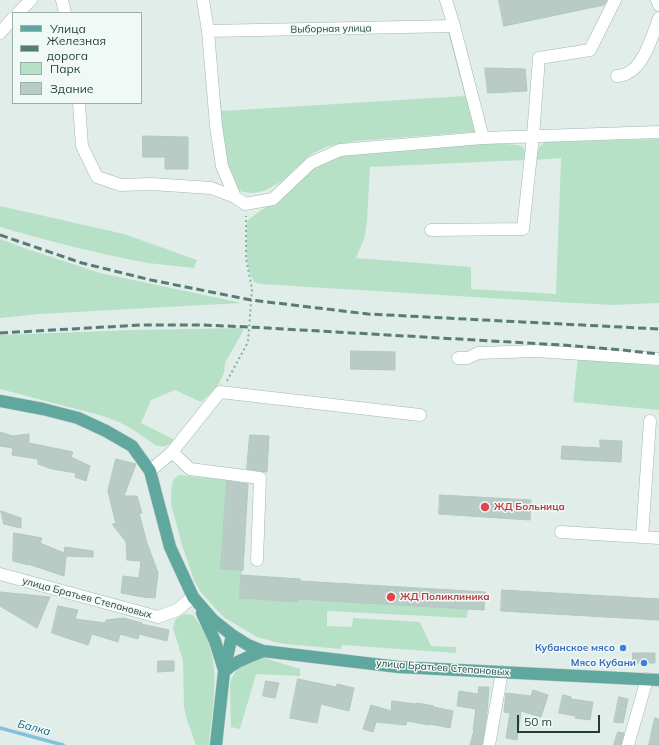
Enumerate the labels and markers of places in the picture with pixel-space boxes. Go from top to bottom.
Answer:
marker: ЖД Больница [479,501,491,513]
place label: ЖД Больница [494,501,565,513]
marker: ЖД Поликлиника [385,591,397,603]
place label: ЖД Поликлиника [400,591,490,603]
place label: Кубанское мясо [535,642,615,654]
marker: Кубанское мясо [618,643,628,653]
place label: Мясо Кубани [571,657,636,669]
marker: Мясо Кубани [639,658,649,668]

